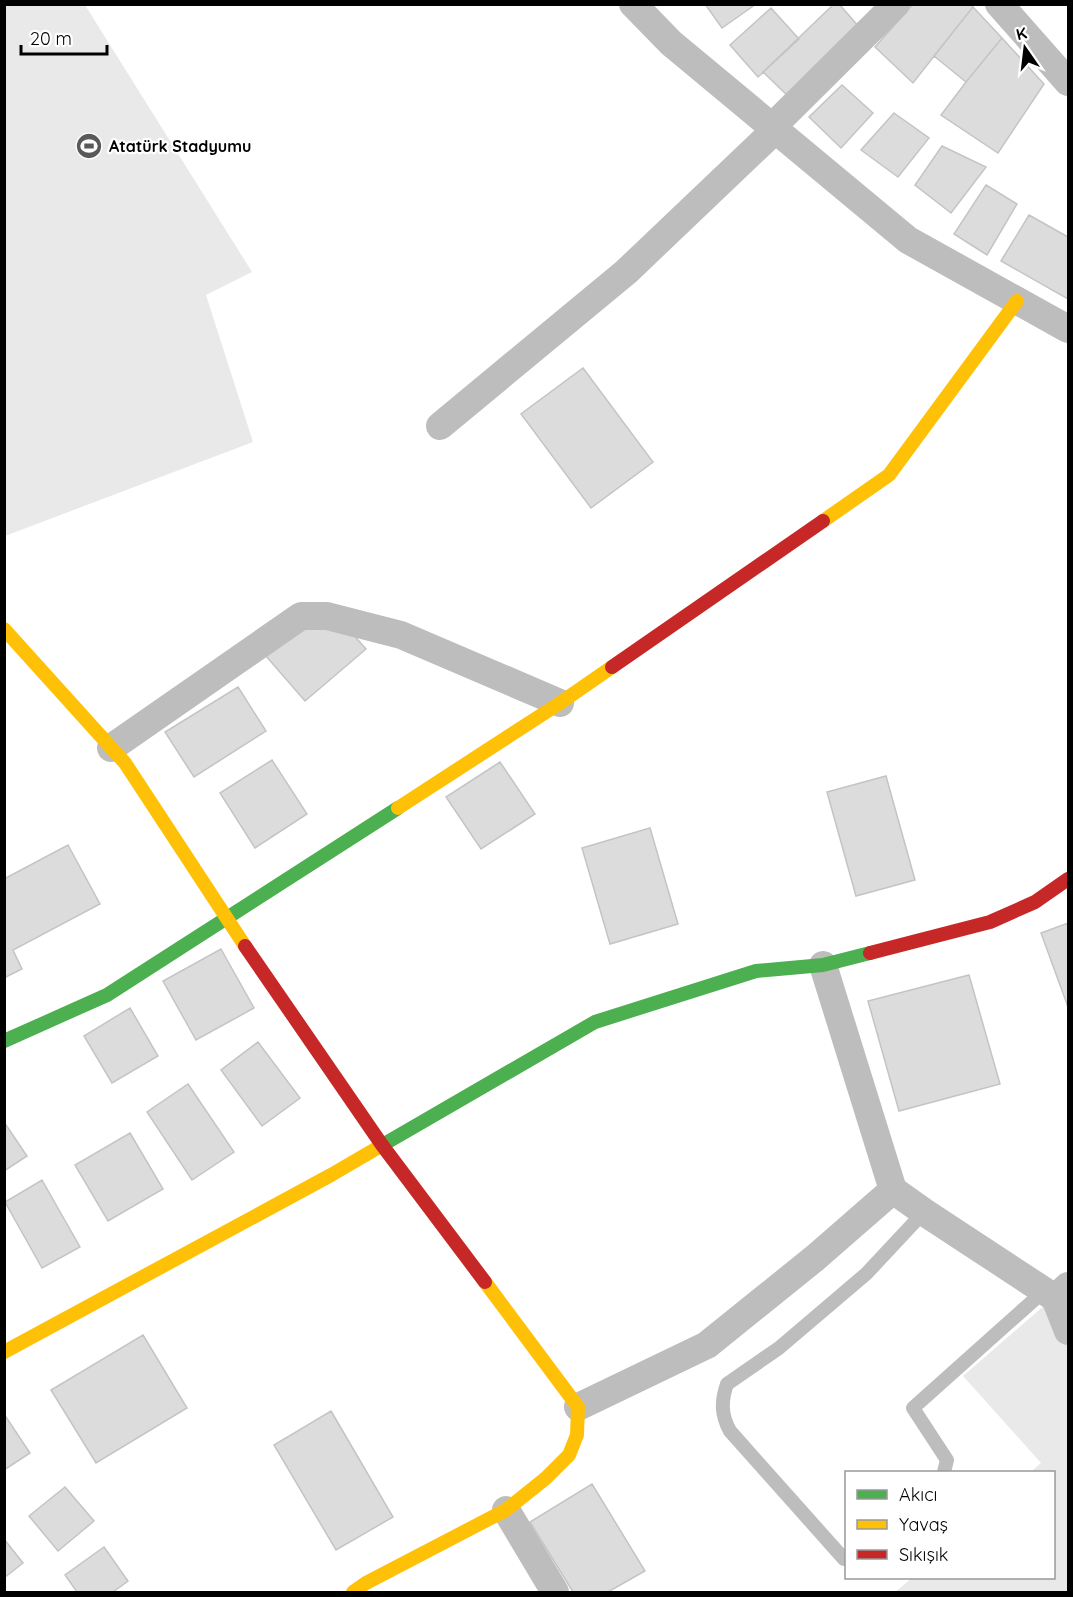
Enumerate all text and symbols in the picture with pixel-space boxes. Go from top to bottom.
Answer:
scale bar [21,18,106,56]
north arrow [995,18,1055,78]
text: K [1014,22,1029,44]
text: 20 m [30,27,72,50]
sports icon: Atatürk Stadyumu [74,131,104,161]
place label: Atatürk Stadyumu [109,136,251,156]
legend [845,1471,1055,1579]
text: Akıcı [899,1483,937,1506]
text: Yavaş [899,1513,948,1536]
text: Sıkışık [899,1543,948,1566]

